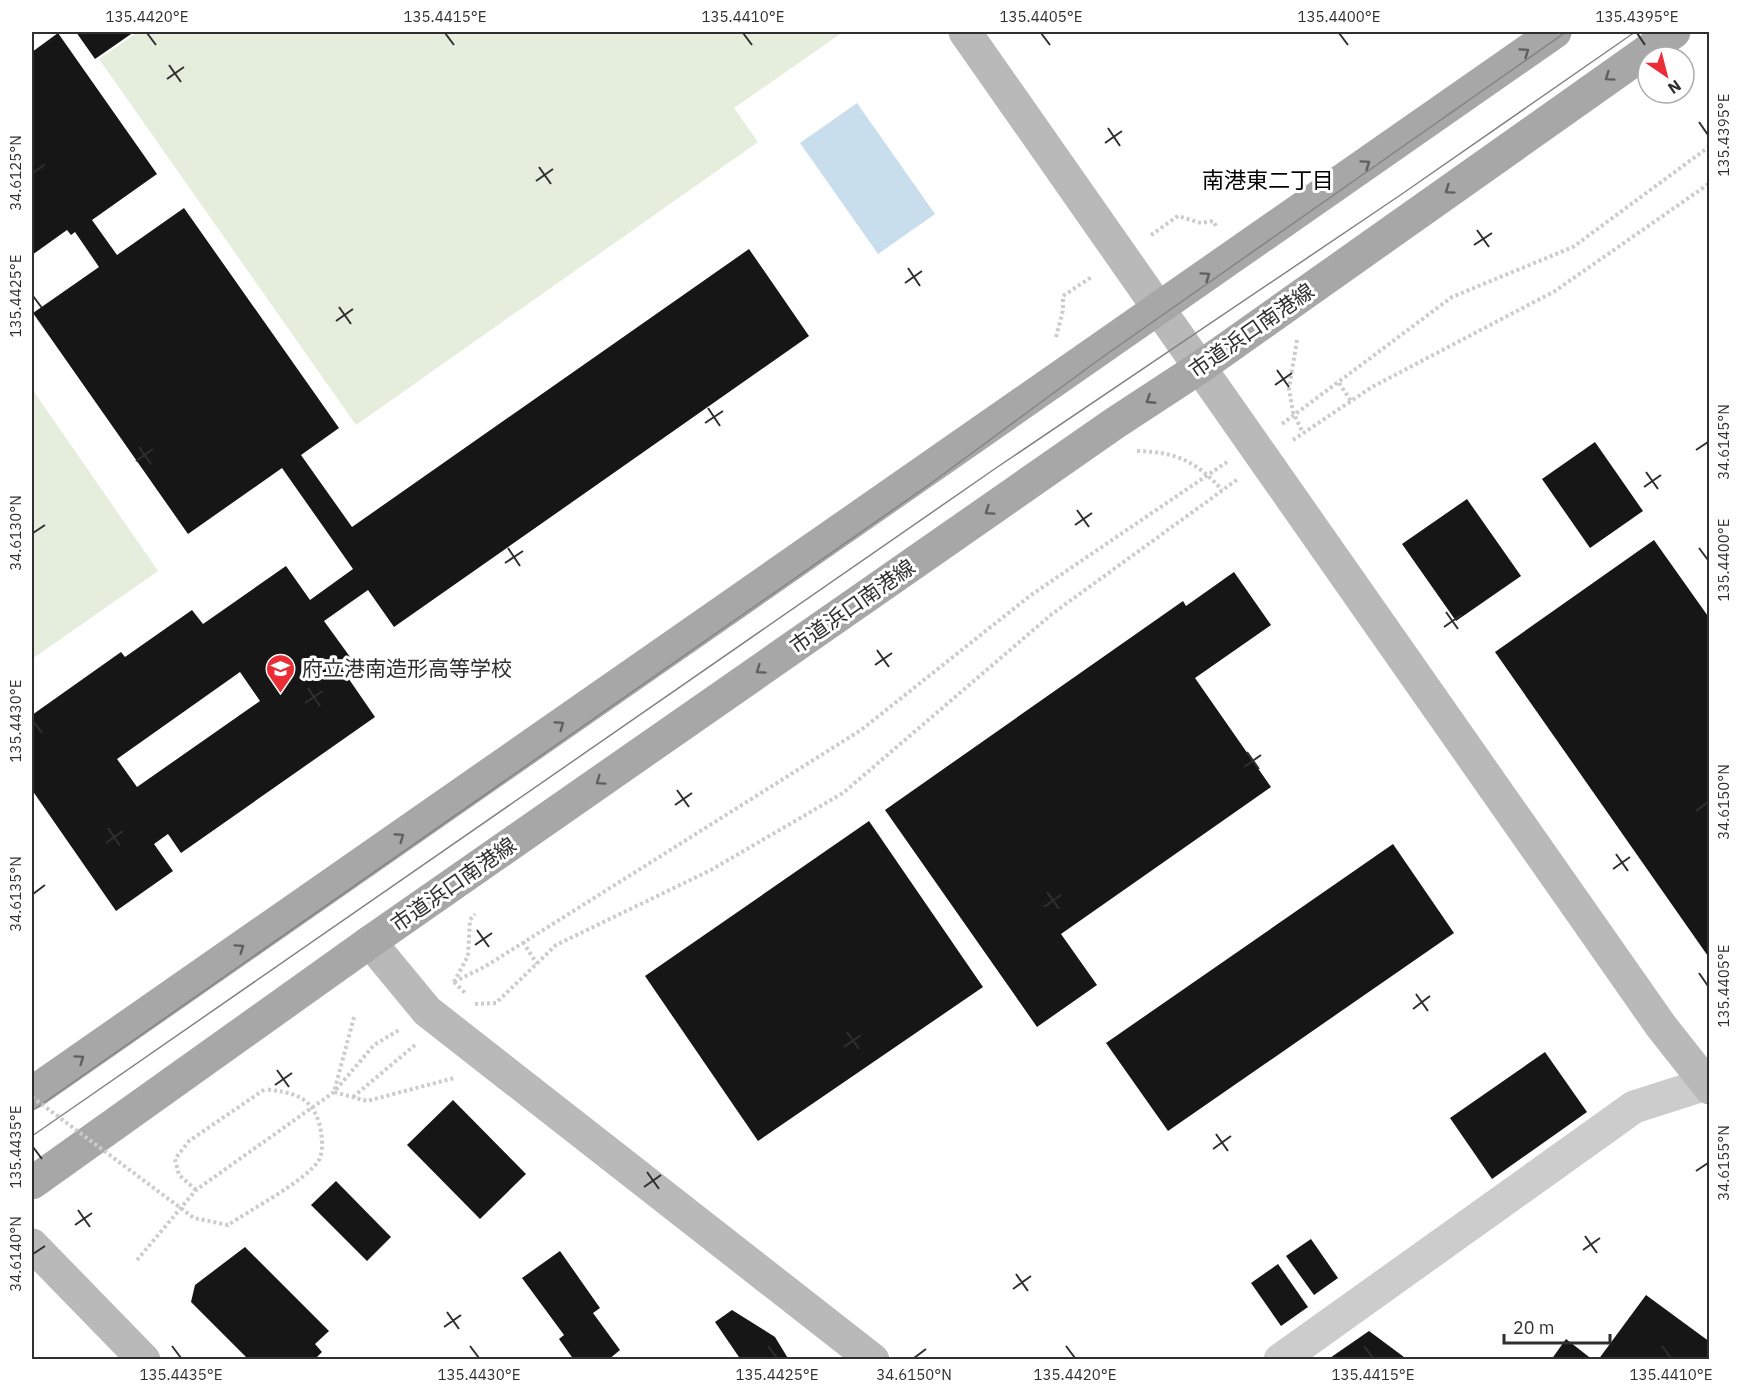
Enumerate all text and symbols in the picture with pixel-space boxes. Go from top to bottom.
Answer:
text: 135.4420°E [106,7,188,26]
text: 135.4415°E [404,7,486,26]
text: 135.4410°E [702,7,784,26]
text: 135.4405°E [1000,7,1082,26]
text: 135.4400°E [1298,7,1380,26]
text: 135.4395°E [1596,7,1678,26]
north arrow [1636,45,1696,105]
one-way arrow [1519,48,1530,59]
one-way arrow [1604,70,1615,81]
text: N [1664,76,1685,99]
text: 135.4395°E [1714,94,1733,176]
text: 34.6125°N [6,135,25,211]
one-way arrow [1359,161,1370,172]
district label: 南港東二丁目 [1202,165,1334,194]
one-way arrow [1445,183,1456,194]
text: 135.4425°E [6,255,25,337]
one-way arrow [1199,272,1210,283]
street label: 市道浜口南港線 [1183,276,1319,384]
one-way arrow [1146,393,1157,404]
text: 34.6145°N [1714,404,1733,480]
text: 34.6130°N [6,495,25,571]
one-way arrow [985,504,996,515]
text: 135.4400°E [1714,519,1733,601]
street label: 市道浜口南港線 [784,552,920,660]
school or university icon: 府立港南造形高等学校 [265,652,297,694]
place label: 府立港南造形高等学校 [302,654,512,682]
one-way arrow [756,663,767,674]
text: 135.4430°E [6,680,25,762]
one-way arrow [553,721,564,732]
text: 34.6150°N [1714,764,1733,840]
one-way arrow [596,774,607,785]
street label: 市道浜口南港線 [385,830,521,938]
one-way arrow [393,833,404,844]
text: 34.6135°N [6,856,25,932]
one-way arrow [233,944,244,955]
text: 135.4405°E [1714,945,1733,1027]
one-way arrow [73,1055,84,1066]
text: 135.4435°E [6,1106,25,1188]
text: 34.6155°N [1714,1125,1733,1201]
text: 34.6140°N [6,1216,25,1292]
scale bar [1504,1307,1610,1345]
text: 20 m [1513,1316,1555,1339]
text: 135.4435°E [140,1365,222,1384]
text: 135.4430°E [438,1365,520,1384]
text: 135.4425°E [736,1365,818,1384]
text: 34.6150°N [876,1365,952,1384]
text: 135.4420°E [1034,1365,1116,1384]
text: 135.4415°E [1332,1365,1414,1384]
text: 135.4410°E [1630,1365,1712,1384]

